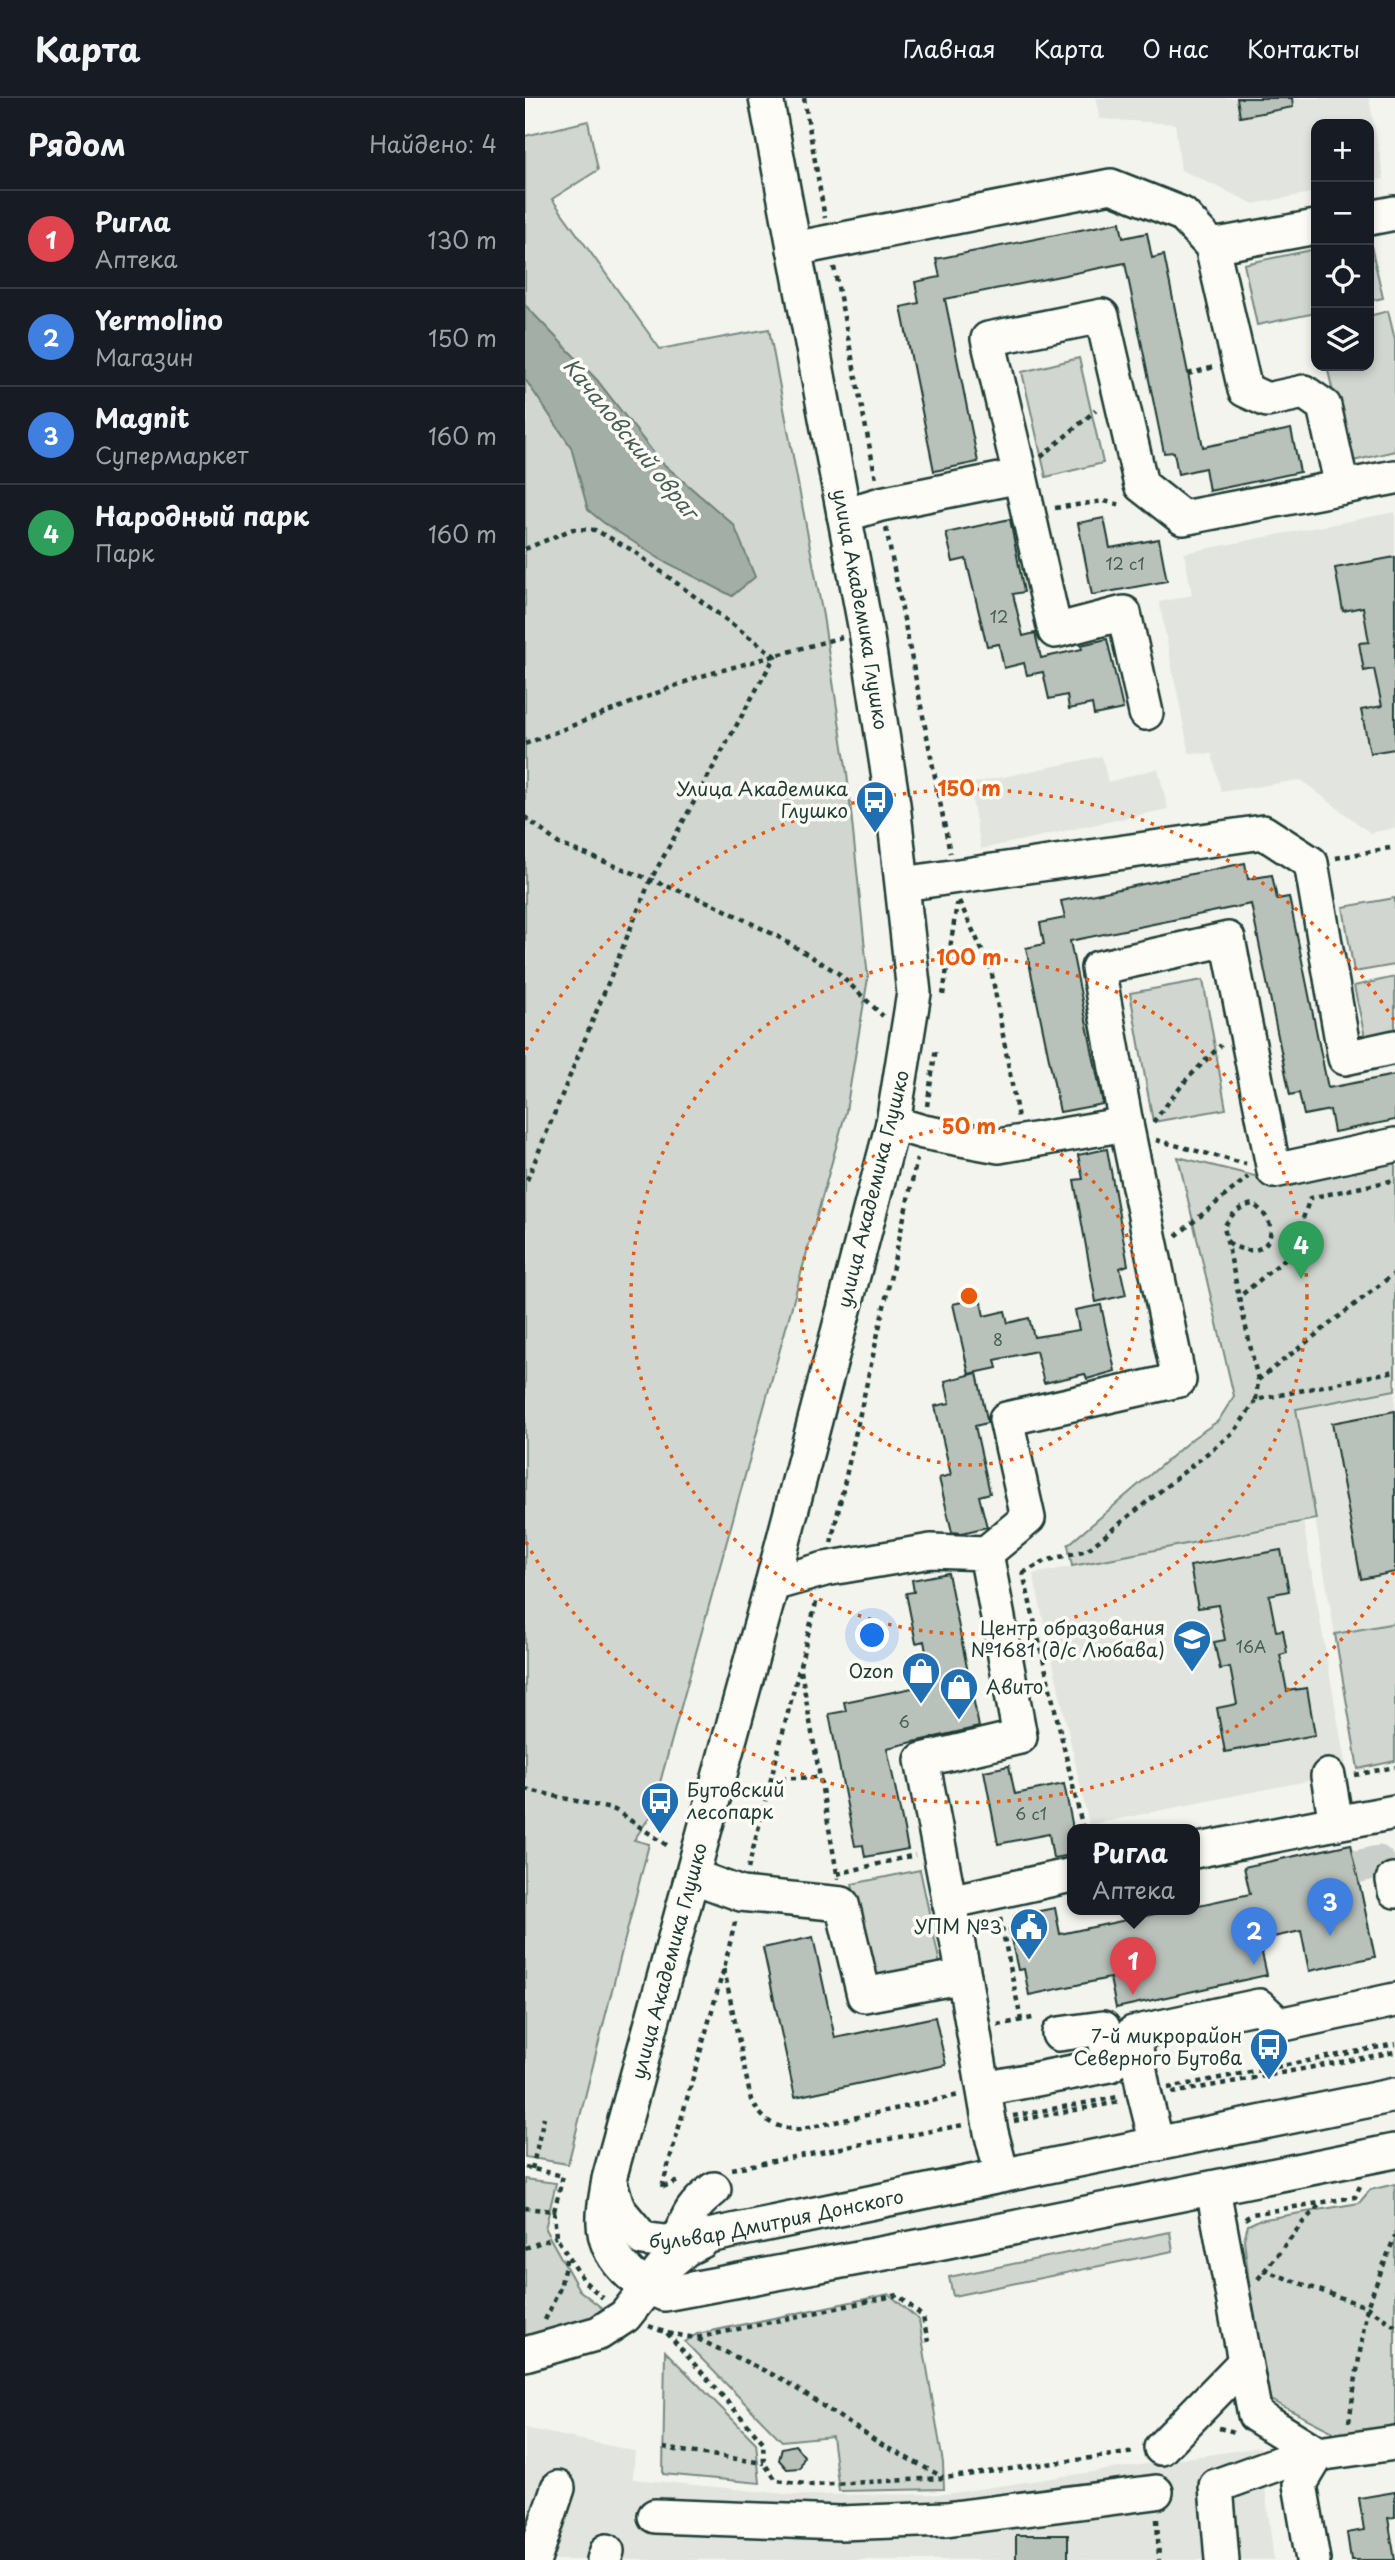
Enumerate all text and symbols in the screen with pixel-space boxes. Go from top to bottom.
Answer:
text: Карта [35,23,141,73]
text: Главная [903,30,996,66]
text: Карта [1034,30,1104,66]
text: О нас [1142,30,1209,66]
text: Контакты [1247,30,1360,66]
map controls [1311,119,1374,371]
button: + [1311,119,1374,182]
text: Рядом [28,121,126,166]
text: Найдено: 4 [369,126,497,161]
button: − [1311,182,1374,245]
text: Ригла [95,202,171,241]
text: 1 [46,222,57,257]
text: 130 m [427,222,497,257]
text: Аптека [95,241,177,276]
button: locate [1311,245,1374,308]
text: Yermolino [95,300,223,339]
button: layers [1311,308,1374,371]
text: 2 [43,320,59,355]
text: 150 m [428,320,497,355]
text: Магазин [95,339,194,374]
water label: Качаловский овраг [556,350,709,528]
text: Magnit [95,398,190,437]
text: 3 [43,418,59,453]
text: 160 m [428,418,497,453]
text: Супермаркет [95,437,249,472]
street label: улица Академика Глушко [827,486,896,732]
text: Народный парк [95,496,309,535]
text: 4 [43,516,59,551]
text: 160 m [428,516,497,551]
text: Парк [95,535,154,570]
house number: 12 с1 [1105,551,1145,575]
house number: 12 [990,604,1008,628]
text: 150 m [937,771,1001,803]
place label: Улица Академика Глушко [676,774,848,824]
bus stop icon: Улица Академика Глушко [854,779,896,834]
text: 100 m [936,940,1002,972]
street label: улица Академика Глушко [829,1067,915,1310]
text: 50 m [942,1109,996,1141]
pin: 4 [1278,1221,1324,1279]
centre of rings [957,1284,981,1308]
house number: 8 [993,1327,1003,1351]
place label: Центр образования №1681 (д/с Любава) [970,1613,1165,1663]
your location [855,1618,889,1652]
school or university icon: Центр образования №1681 (д/с Любава) [1171,1618,1213,1673]
house number: 16А [1236,1634,1266,1658]
shop icon: Ozon [900,1650,942,1705]
place label: Ozon [849,1656,894,1684]
shop icon: Авито [938,1666,980,1721]
place label: Авито [986,1672,1043,1700]
house number: 6 [898,1709,910,1733]
place label: Бутовский лесопарк [686,1775,784,1825]
bus stop icon: Бутовский лесопарк [639,1780,681,1835]
house number: 6 с1 [1015,1801,1047,1825]
popup [1067,1824,1200,1915]
text: Ригла [1092,1833,1168,1872]
street label: улица Академика Глушко [623,1839,713,2082]
text: Аптека [1092,1872,1175,1907]
pin: 3 [1307,1878,1353,1936]
public building icon: УПМ №3 [1008,1906,1050,1961]
pin: 2 [1231,1907,1277,1965]
place label: УПМ №3 [914,1912,1002,1940]
pin: 1 [1110,1937,1156,1995]
place label: 7-й микрорайон Северного Бутова [1073,2021,1242,2071]
bus stop icon: 7-й микрорайон Северного Бутова [1248,2026,1290,2081]
street label: бульвар Дмитрия Донского [648,2181,906,2255]

